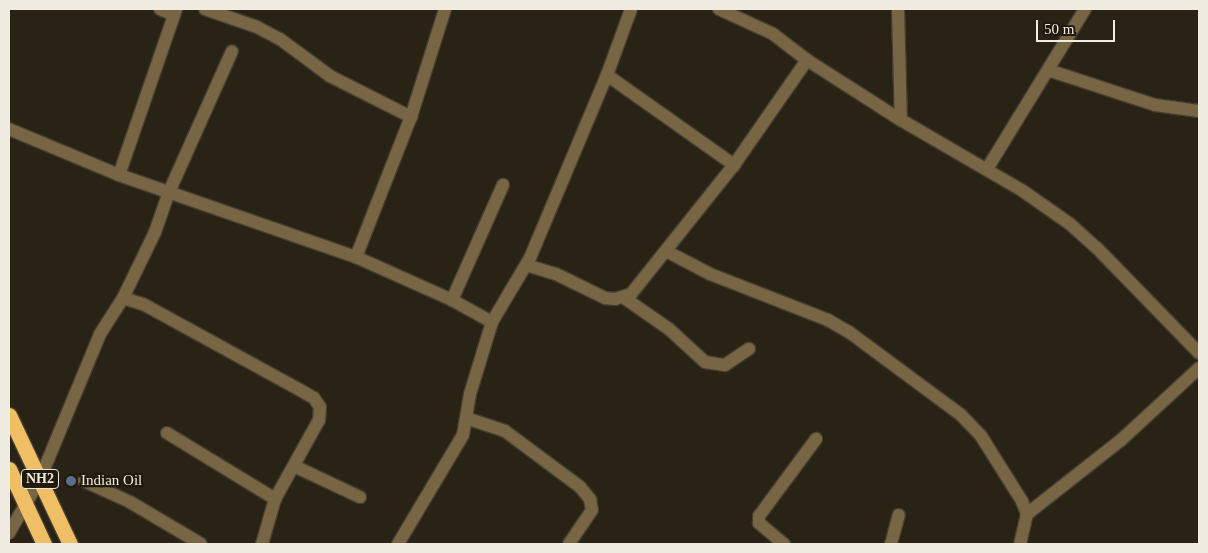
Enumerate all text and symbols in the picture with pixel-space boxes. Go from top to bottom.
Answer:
scale bar [1038,10,1117,42]
text: 50 m [1044,21,1074,37]
road number: NH2 [20,468,60,490]
place label: Indian Oil [81,472,142,490]
marker: Indian Oil [65,475,77,487]

